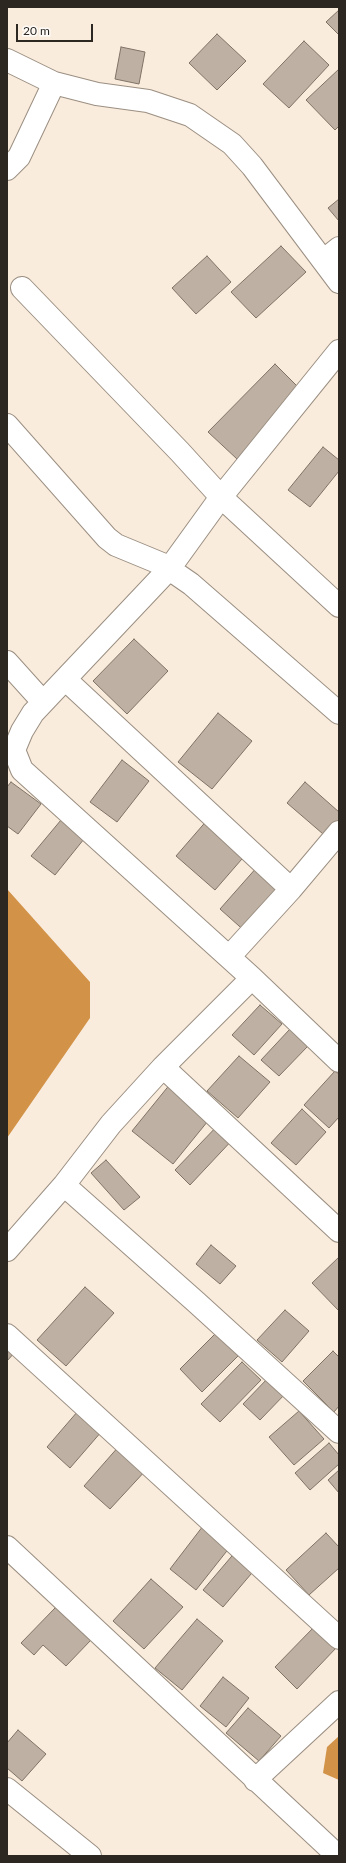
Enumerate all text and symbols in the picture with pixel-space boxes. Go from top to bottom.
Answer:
scale bar [18,16,95,42]
text: 20 m [23,23,50,38]

